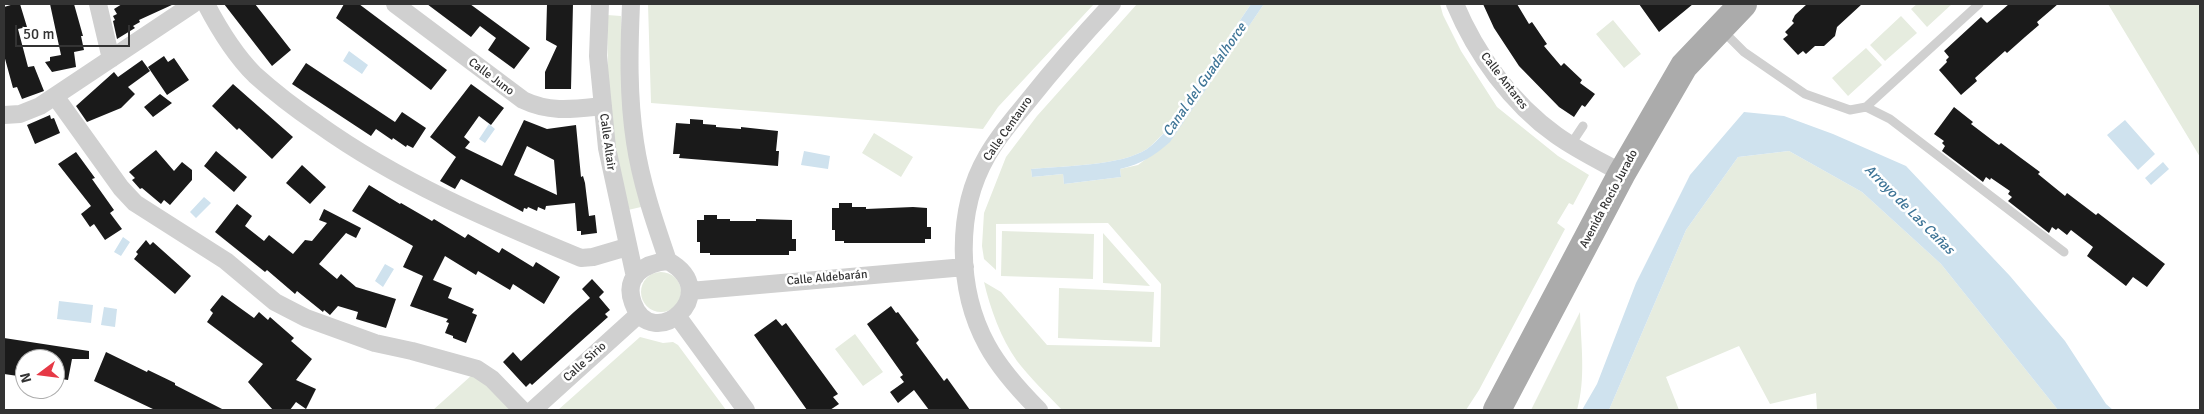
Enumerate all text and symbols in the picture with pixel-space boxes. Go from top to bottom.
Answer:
scale bar [18,15,132,47]
water label: Canal del Guadalhorce [1160,20,1250,140]
text: 50 m [23,25,54,43]
street label: Calle Antares [1477,50,1531,112]
street label: Calle Juno [465,55,517,99]
street label: Calle Centauro [980,94,1036,164]
street label: Calle Altair [596,113,618,171]
street label: Avenida Rocío Jurado [1577,147,1641,251]
water label: Arroyo de Las Cañas [1861,162,1957,258]
street label: Calle Aldebarán [786,267,868,289]
street label: Calle Sirio [561,339,609,385]
north arrow [15,349,65,399]
text: N [17,371,35,385]

